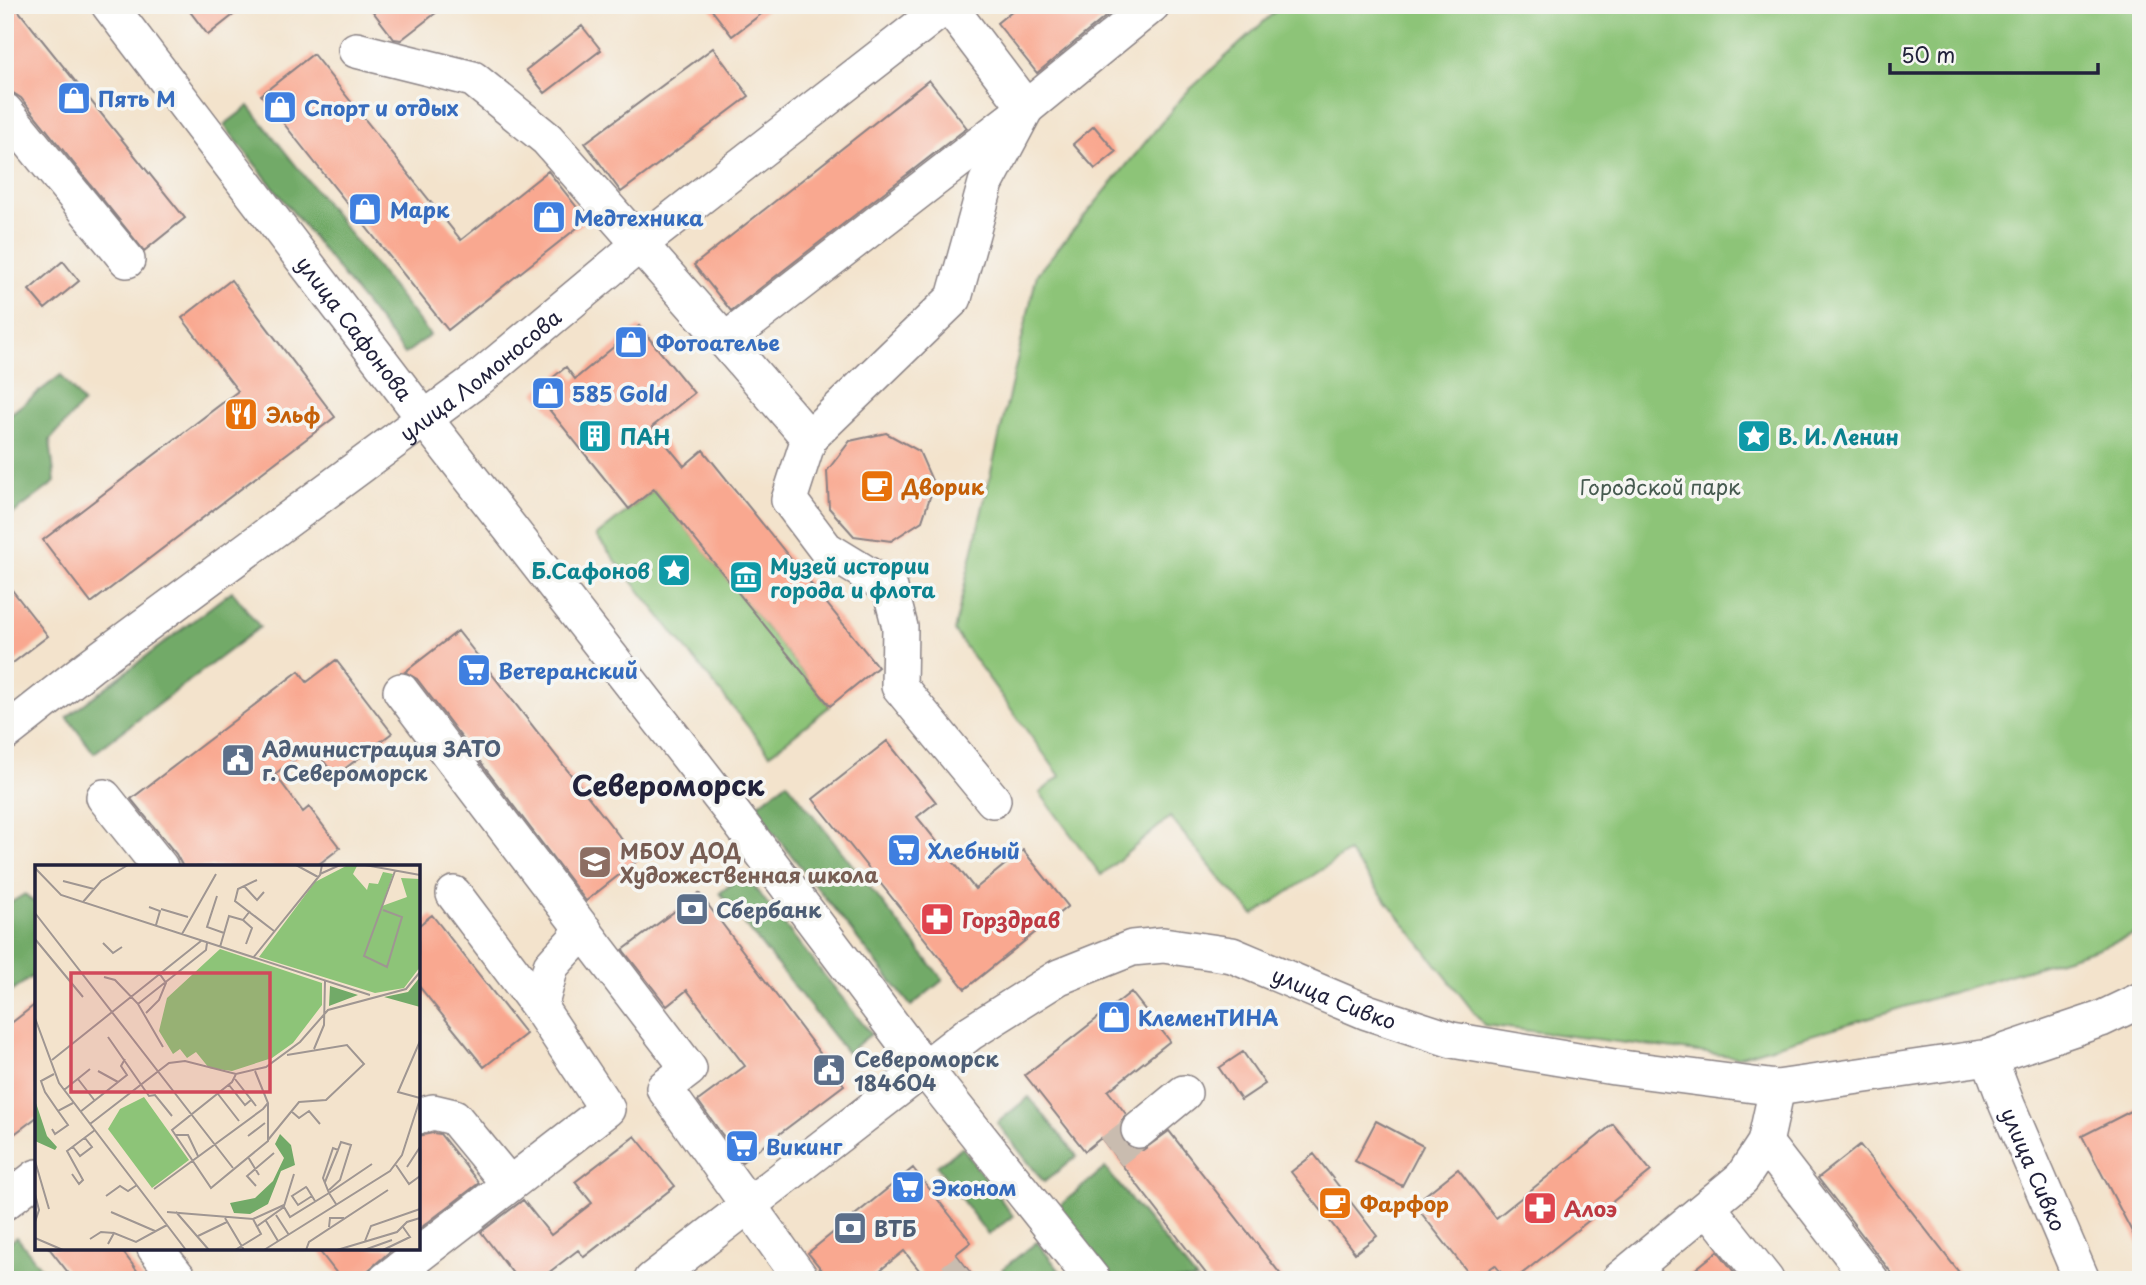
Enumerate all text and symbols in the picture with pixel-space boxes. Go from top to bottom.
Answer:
scale bar [1890,32,2099,76]
text: 50 m [1901,38,1955,70]
shop icon: Пять М [55,79,93,117]
place label: Пять М [98,82,176,114]
shop icon: Спорт и отдых [261,88,299,126]
place label: Спорт и отдых [304,91,459,123]
shop icon: Марк [346,190,384,228]
place label: Марк [390,193,450,225]
shop icon: Медтехника [530,198,568,236]
place label: Медтехника [574,201,704,233]
street label: улица Сафонова [289,248,421,407]
street label: улица Ломоносова [392,301,567,448]
shop icon: Фотоателье [612,323,650,361]
place label: Фотоателье [656,326,780,358]
shop icon: 585 Gold [529,374,567,412]
place label: 585 Gold [572,377,668,409]
restaurant icon: Эльф [222,395,260,433]
place label: Эльф [266,398,320,430]
building icon: ПАН [576,417,614,455]
place icon: В. И. Ленин [1735,417,1773,455]
place label: ПАН [620,420,671,452]
place label: В. И. Ленин [1778,420,1899,452]
cafe icon: Дворик [858,467,896,505]
place label: Дворик [901,470,985,502]
park label: Городской парк [1579,470,1741,502]
place label: Музей истории города и флота [770,549,936,605]
place icon: Б.Сафонов [655,551,693,589]
place label: Б.Сафонов [532,554,650,586]
museum icon: Музей истории города и флота [727,558,765,596]
supermarket icon: Ветеранский [455,651,493,689]
place label: Ветеранский [498,654,638,686]
place label: Администрация ЗАТО г. Североморск [262,732,501,788]
public building icon: Администрация ЗАТО г. Североморск [219,741,257,779]
district label: Североморск [572,763,765,806]
supermarket icon: Хлебный [885,831,923,869]
place label: МБОУ ДОД Художественная школа [620,834,878,890]
place label: Хлебный [928,834,1020,866]
school or university icon: МБОУ ДОД Художественная школа [576,843,614,881]
inset map [35,865,420,1250]
bank icon: Сбербанк [673,890,711,928]
place label: Сбербанк [716,893,822,925]
pharmacy icon: Горздрав [918,900,956,938]
place label: Горздрав [962,903,1060,935]
street label: улица Сивко [1267,958,1401,1037]
shop icon: КлеменТИНА [1095,998,1133,1036]
place label: КлеменТИНА [1138,1001,1279,1033]
place label: Североморск 184604 [854,1042,999,1098]
public building icon: Североморск 184604 [810,1051,848,1089]
street label: улица Сивко [1994,1102,2075,1236]
supermarket icon: Викинг [723,1127,761,1165]
place label: Викинг [766,1130,843,1162]
supermarket icon: Эконом [889,1168,927,1206]
place label: Эконом [932,1171,1017,1203]
cafe icon: Фарфор [1316,1184,1354,1222]
place label: Фарфор [1360,1187,1449,1219]
pharmacy icon: Алоэ [1521,1189,1559,1227]
place label: Алоэ [1564,1192,1617,1224]
bank icon: ВТБ [831,1209,869,1247]
place label: ВТБ [874,1212,916,1244]

